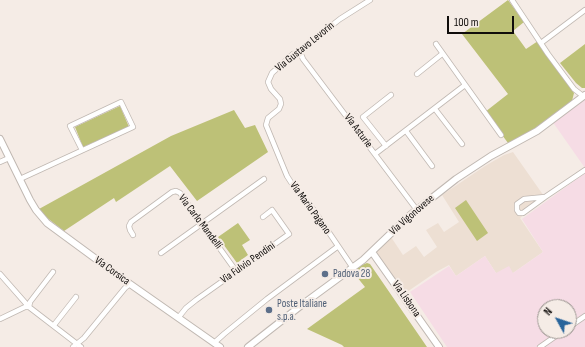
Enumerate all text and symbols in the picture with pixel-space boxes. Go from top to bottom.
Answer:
scale bar [449,8,516,34]
text: 100 m [454,15,479,30]
street label: Via Gustavo Levorin [273,19,337,75]
street label: Via Asturie [341,111,375,151]
street label: Via Mario Pagano [287,179,333,237]
street label: Via Carlo Mandelli [175,192,225,252]
street label: Via Vigonovese [387,192,437,238]
street label: Via Fulvio Pendini [218,239,278,287]
street label: Via Corsica [92,254,132,288]
place label: Padova 28 [333,267,370,281]
marker: Padova 28 [320,269,330,279]
street label: Via Lisbona [389,278,423,320]
place label: Poste Italiane s.p.a. [277,297,327,323]
north arrow [537,299,577,339]
marker: Poste Italiane s.p.a. [264,305,274,315]
text: N [541,305,555,318]

